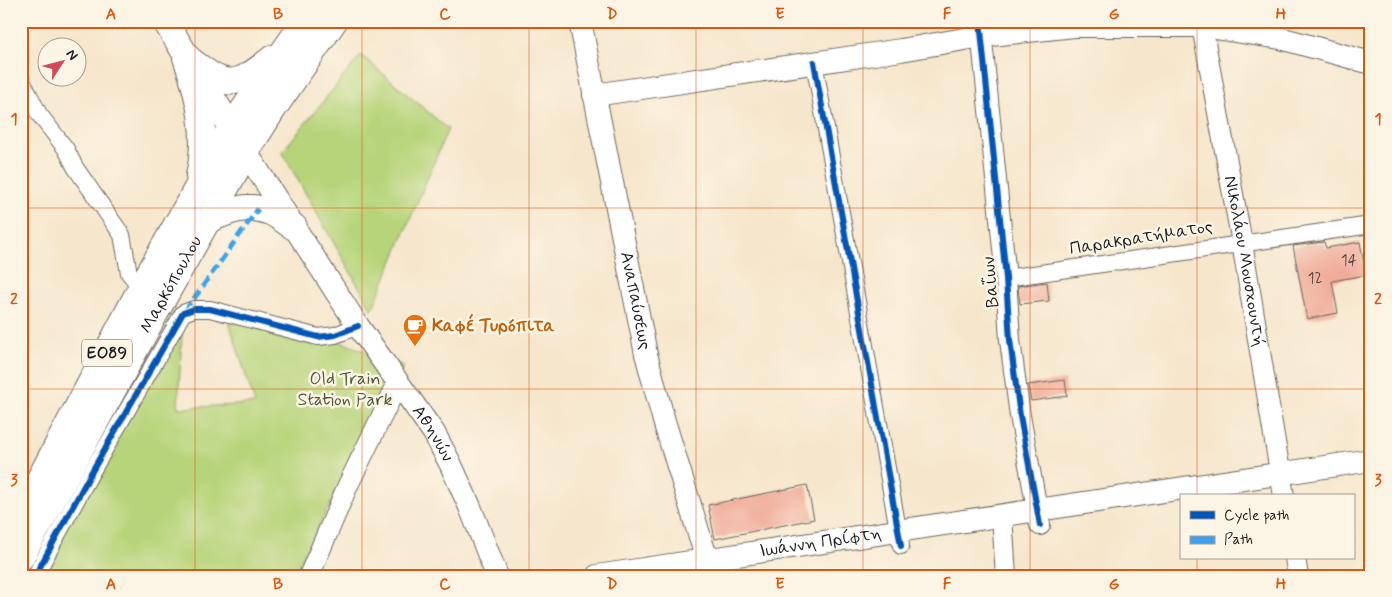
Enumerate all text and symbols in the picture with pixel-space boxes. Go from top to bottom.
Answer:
text: A [106,4,116,25]
text: B [273,4,283,25]
text: C [439,4,451,25]
text: D [606,4,618,25]
text: E [775,4,785,25]
text: F [943,4,952,25]
text: G [1109,4,1120,25]
text: H [1276,4,1287,25]
north arrow [38,38,88,88]
text: N [62,46,82,64]
text: 1 [10,109,18,130]
text: 1 [1374,109,1382,130]
street label: Νικολάου Μουσχουντή [1218,174,1271,348]
street label: Παρακρατήματος [1068,215,1214,261]
street label: Μαρκόπουλου [134,232,208,338]
street label: Αναπαύσεως [614,249,657,352]
house number: 14 [1341,251,1357,271]
street label: Βαΐων [977,255,1005,309]
house number: 12 [1308,269,1322,289]
text: 2 [10,289,18,310]
text: 2 [1374,289,1382,310]
cafe icon: Καφέ Τυρóπιτα [402,313,428,347]
place label: Καφέ Τυρóπιτα [432,313,555,338]
road number: ΕΟ89 [82,339,132,366]
park label: Old Train Station Park [297,367,393,412]
street label: Αθηνών [406,400,459,466]
text: 3 [10,470,18,491]
text: 3 [1374,470,1382,491]
legend [1180,494,1354,560]
text: Cycle path [1224,506,1289,526]
street label: Ιωάννη Πρίφτη [758,522,883,563]
text: Path [1224,530,1253,550]
text: A [106,574,116,595]
text: B [273,574,283,595]
text: C [439,574,451,595]
text: D [606,574,618,595]
text: E [775,574,785,595]
text: F [943,574,952,595]
text: G [1109,574,1120,595]
text: H [1276,574,1287,595]

